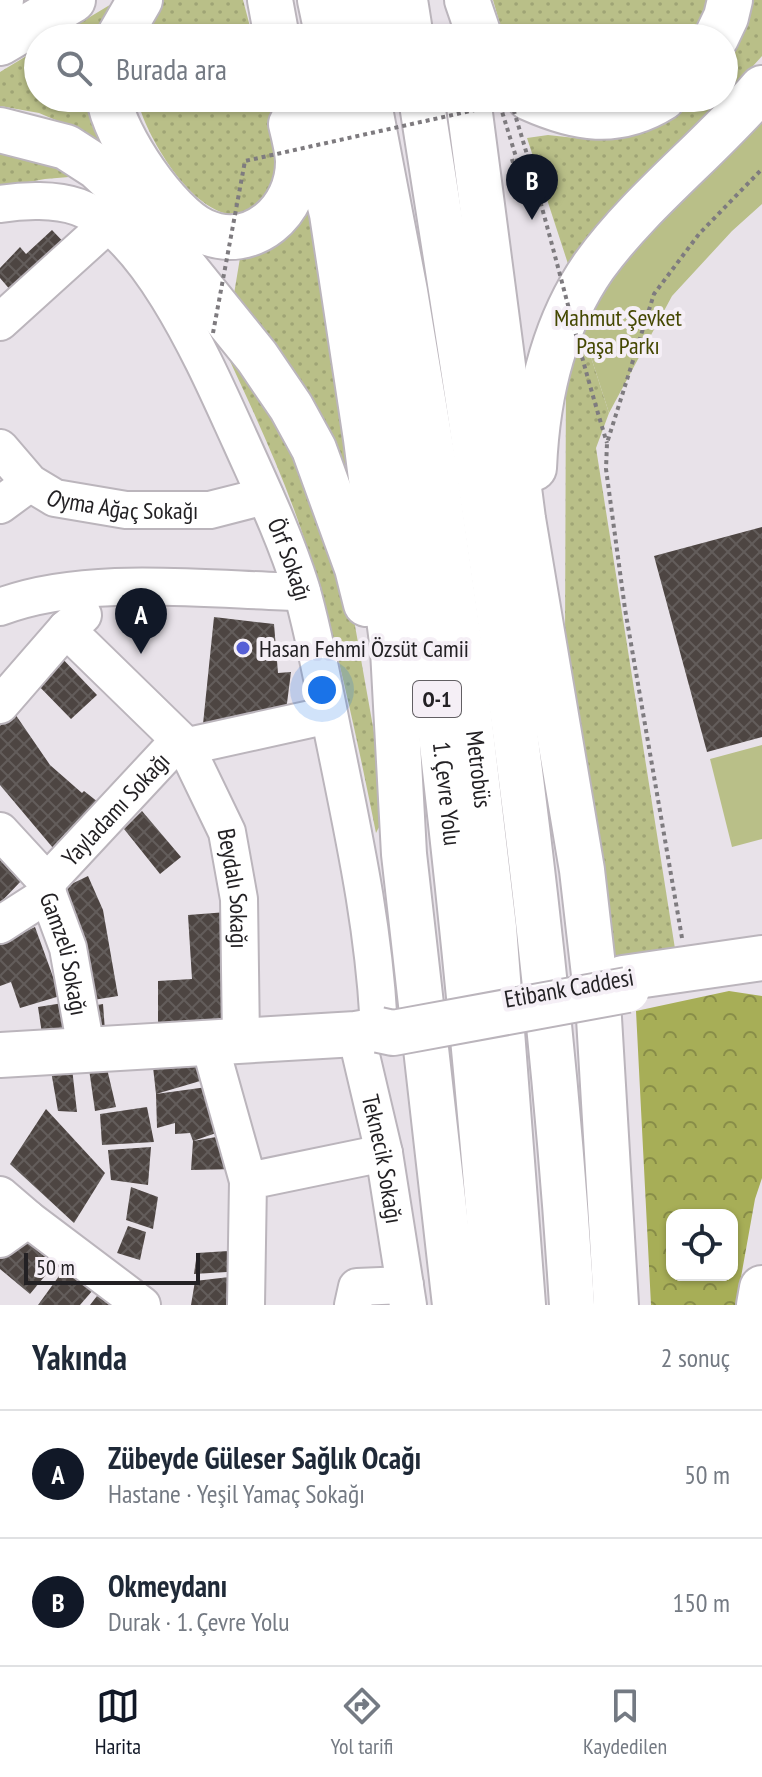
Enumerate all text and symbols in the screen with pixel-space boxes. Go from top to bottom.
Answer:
search box [24,24,738,112]
icon: search [52,46,96,90]
text: Burada ara [116,49,227,88]
pin: B [506,154,558,220]
park label: Mahmut Şevket Paşa Parkı [554,302,682,361]
street label: Oyma Ağaç Sokağı [41,481,198,526]
street label: Örf Sokağı [261,513,319,604]
pin: A [115,588,167,654]
place label: Hasan Fehmi Özsüt Camii [259,633,469,664]
marker: Hasan Fehmi Özsüt Camii [234,639,252,657]
your location [302,670,342,710]
road number: O-1 [413,681,461,717]
street label: Metrobüs [460,729,499,810]
street label: 1. Çevre Yolu [426,740,469,847]
street label: Yayladamı Sokağı [55,745,176,872]
street label: Beydalı Sokağı [211,826,255,949]
street label: Gamzeli Sokağı [33,888,95,1018]
street label: Etibank Caddesi [502,961,636,1015]
street label: Teknecik Sokağı [355,1092,410,1226]
map controls [666,1209,738,1281]
button: locate [666,1209,738,1281]
scale bar [24,1249,200,1285]
text: 50 m [36,1253,75,1281]
text: Yakında [32,1335,127,1379]
text: 2 sonuç [661,1341,730,1374]
text: Zübeyde Güleser Sağlık Ocağı [108,1438,421,1477]
text: A [51,1458,65,1491]
text: 50 m [684,1458,730,1491]
text: Hastane · Yeşil Yamaç Sokağı [108,1477,365,1510]
text: Okmeydanı [108,1566,227,1605]
text: B [52,1586,64,1619]
text: 150 m [672,1586,730,1619]
text: Durak · 1. Çevre Yolu [108,1605,289,1638]
tab: Harita [95,1684,141,1760]
tab: Yol tarifi [331,1684,394,1760]
tab: Kaydedilen [583,1684,667,1760]

